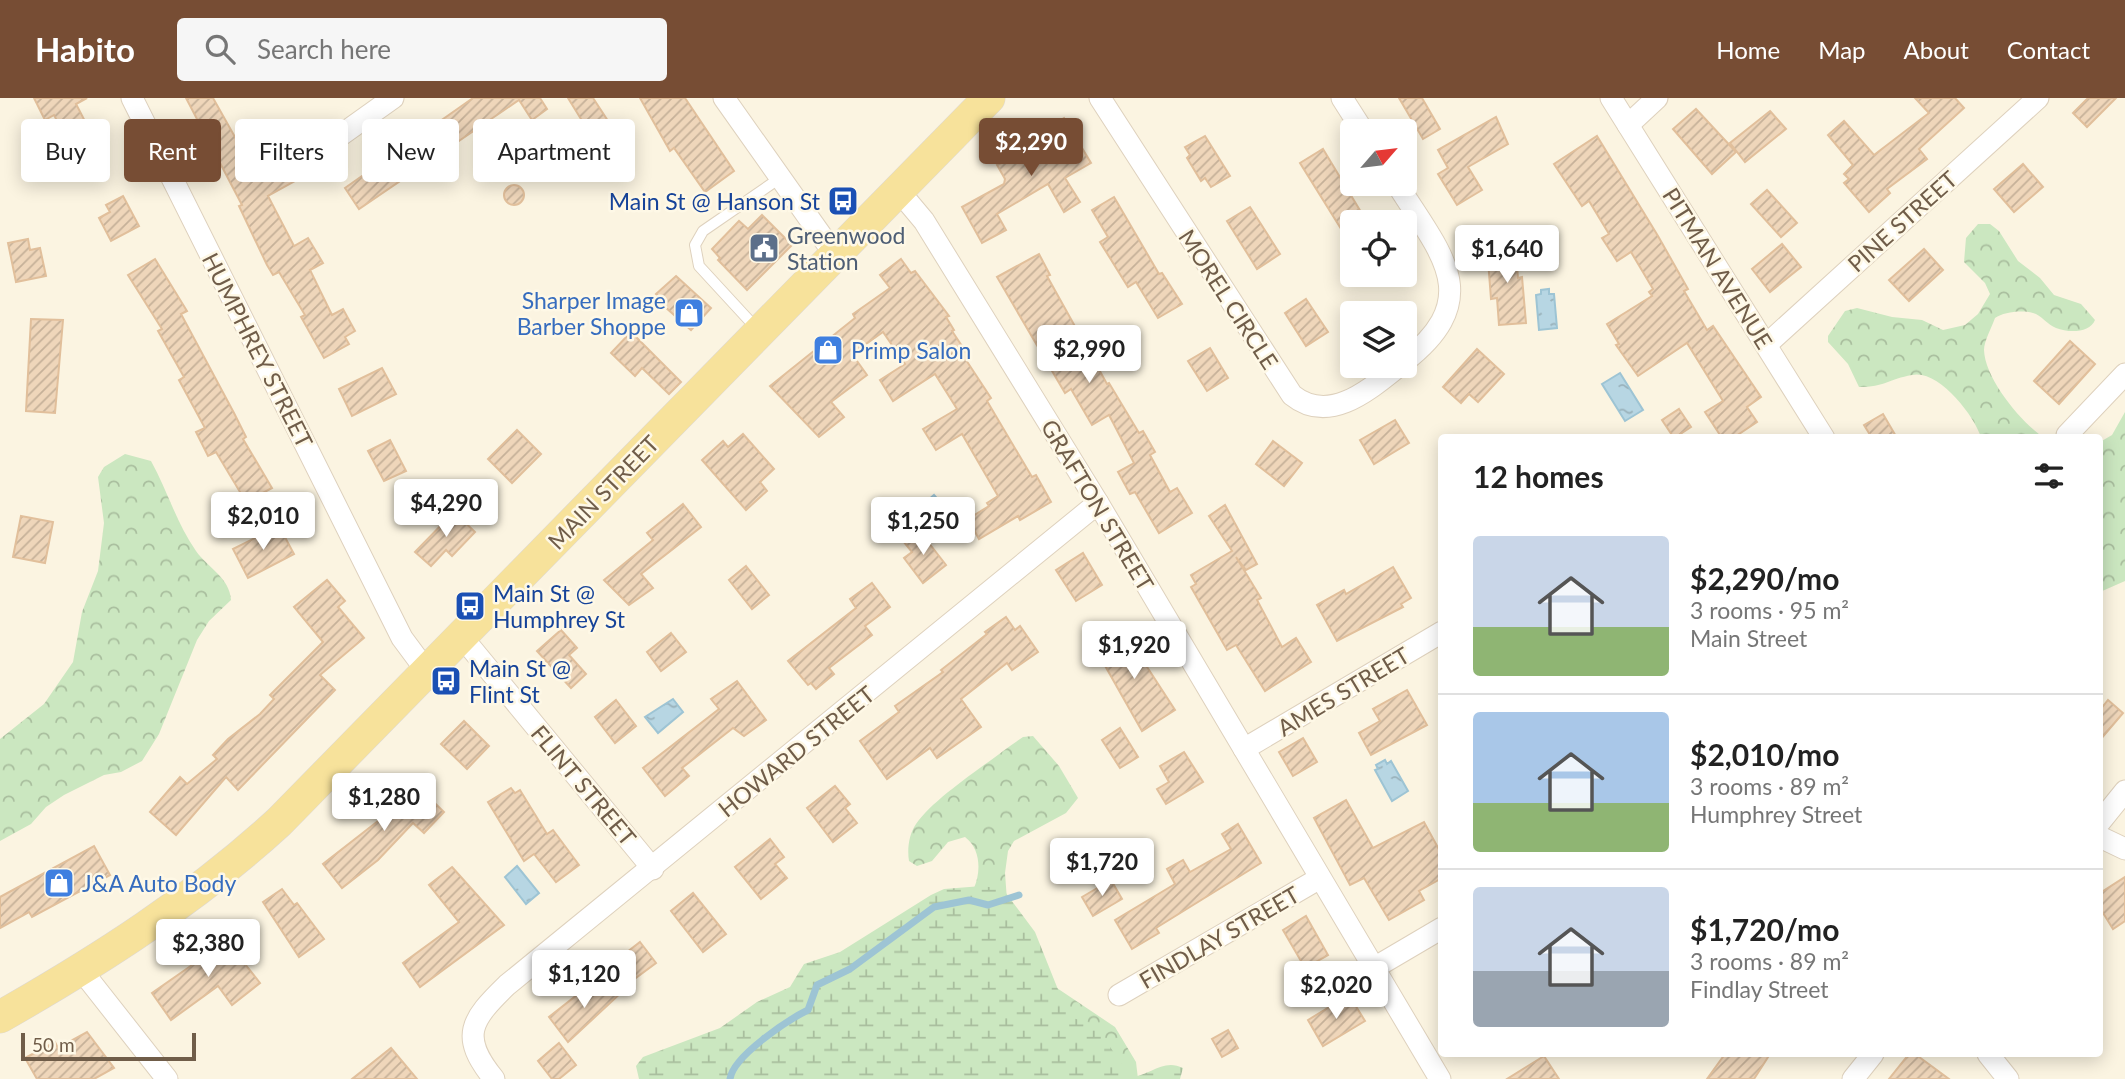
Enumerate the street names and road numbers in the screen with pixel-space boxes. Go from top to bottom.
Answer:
street label: PINE STREET [1842,164,1963,277]
street label: PITMAN AVENUE [1657,182,1779,354]
street label: MOREL CIRCLE [1173,224,1285,374]
street label: HUMPHREY STREET [197,248,319,452]
street label: GRAFTON STREET [1036,414,1160,596]
street label: MAIN STREET [542,429,665,555]
street label: AMES STREET [1272,640,1415,741]
street label: HOWARD STREET [712,679,880,822]
street label: FLINT STREET [526,719,643,851]
street label: FINDLAY STREET [1134,880,1304,994]

